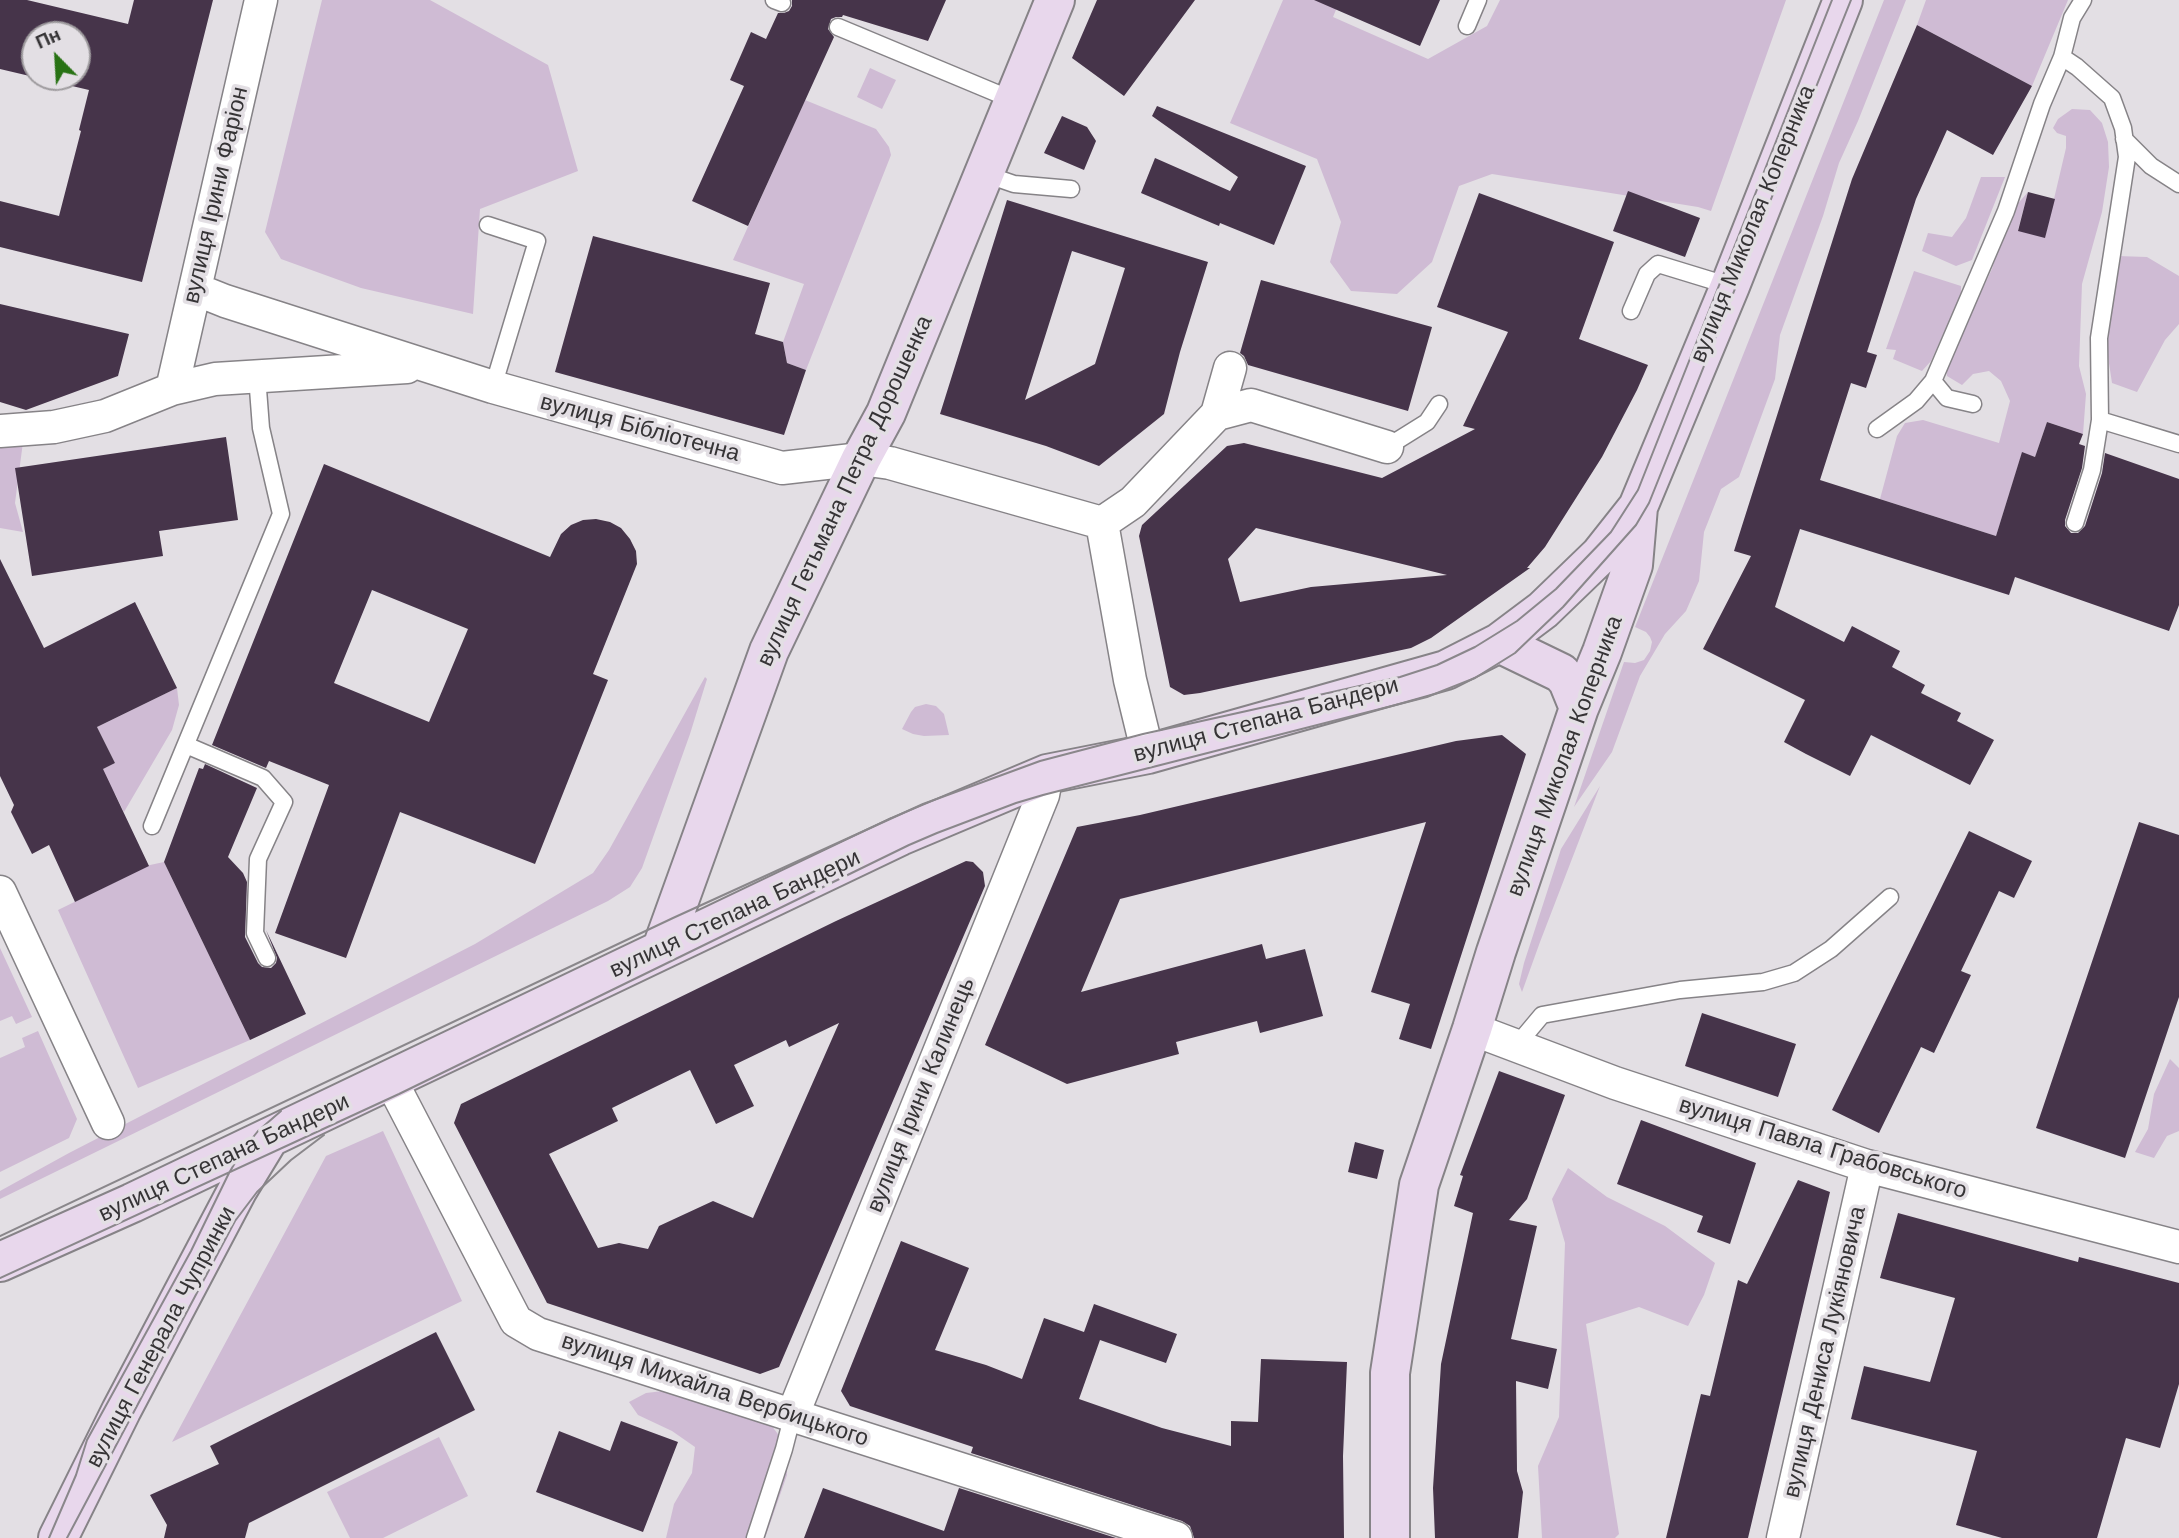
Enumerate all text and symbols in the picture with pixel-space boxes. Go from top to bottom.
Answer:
north arrow [21,21,91,91]
text: Пн [32,23,64,54]
street label: вулиця Миколая Коперника [1685,81,1821,367]
street label: вулиця Ірини Фаріон [178,84,254,306]
street label: вулиця Гетьмана Петра Дорошенка [751,311,939,671]
street label: вулиця Бібліотечна [537,388,743,468]
street label: вулиця Миколая Коперника [1501,612,1629,900]
street label: вулиця Степана Бандери [1131,671,1401,769]
street label: вулиця Степана Бандери [605,844,865,984]
street label: вулиця Ірини Калинець [861,973,981,1217]
street label: вулиця Степана Бандери [94,1088,354,1228]
street label: вулиця Павла Грабовського [1676,1091,1970,1205]
street label: вулиця Генерала Чупринки [80,1202,242,1472]
street label: вулиця Дениса Лукіяновича [1778,1204,1872,1500]
street label: вулиця Михайла Вербицького [558,1327,872,1453]

